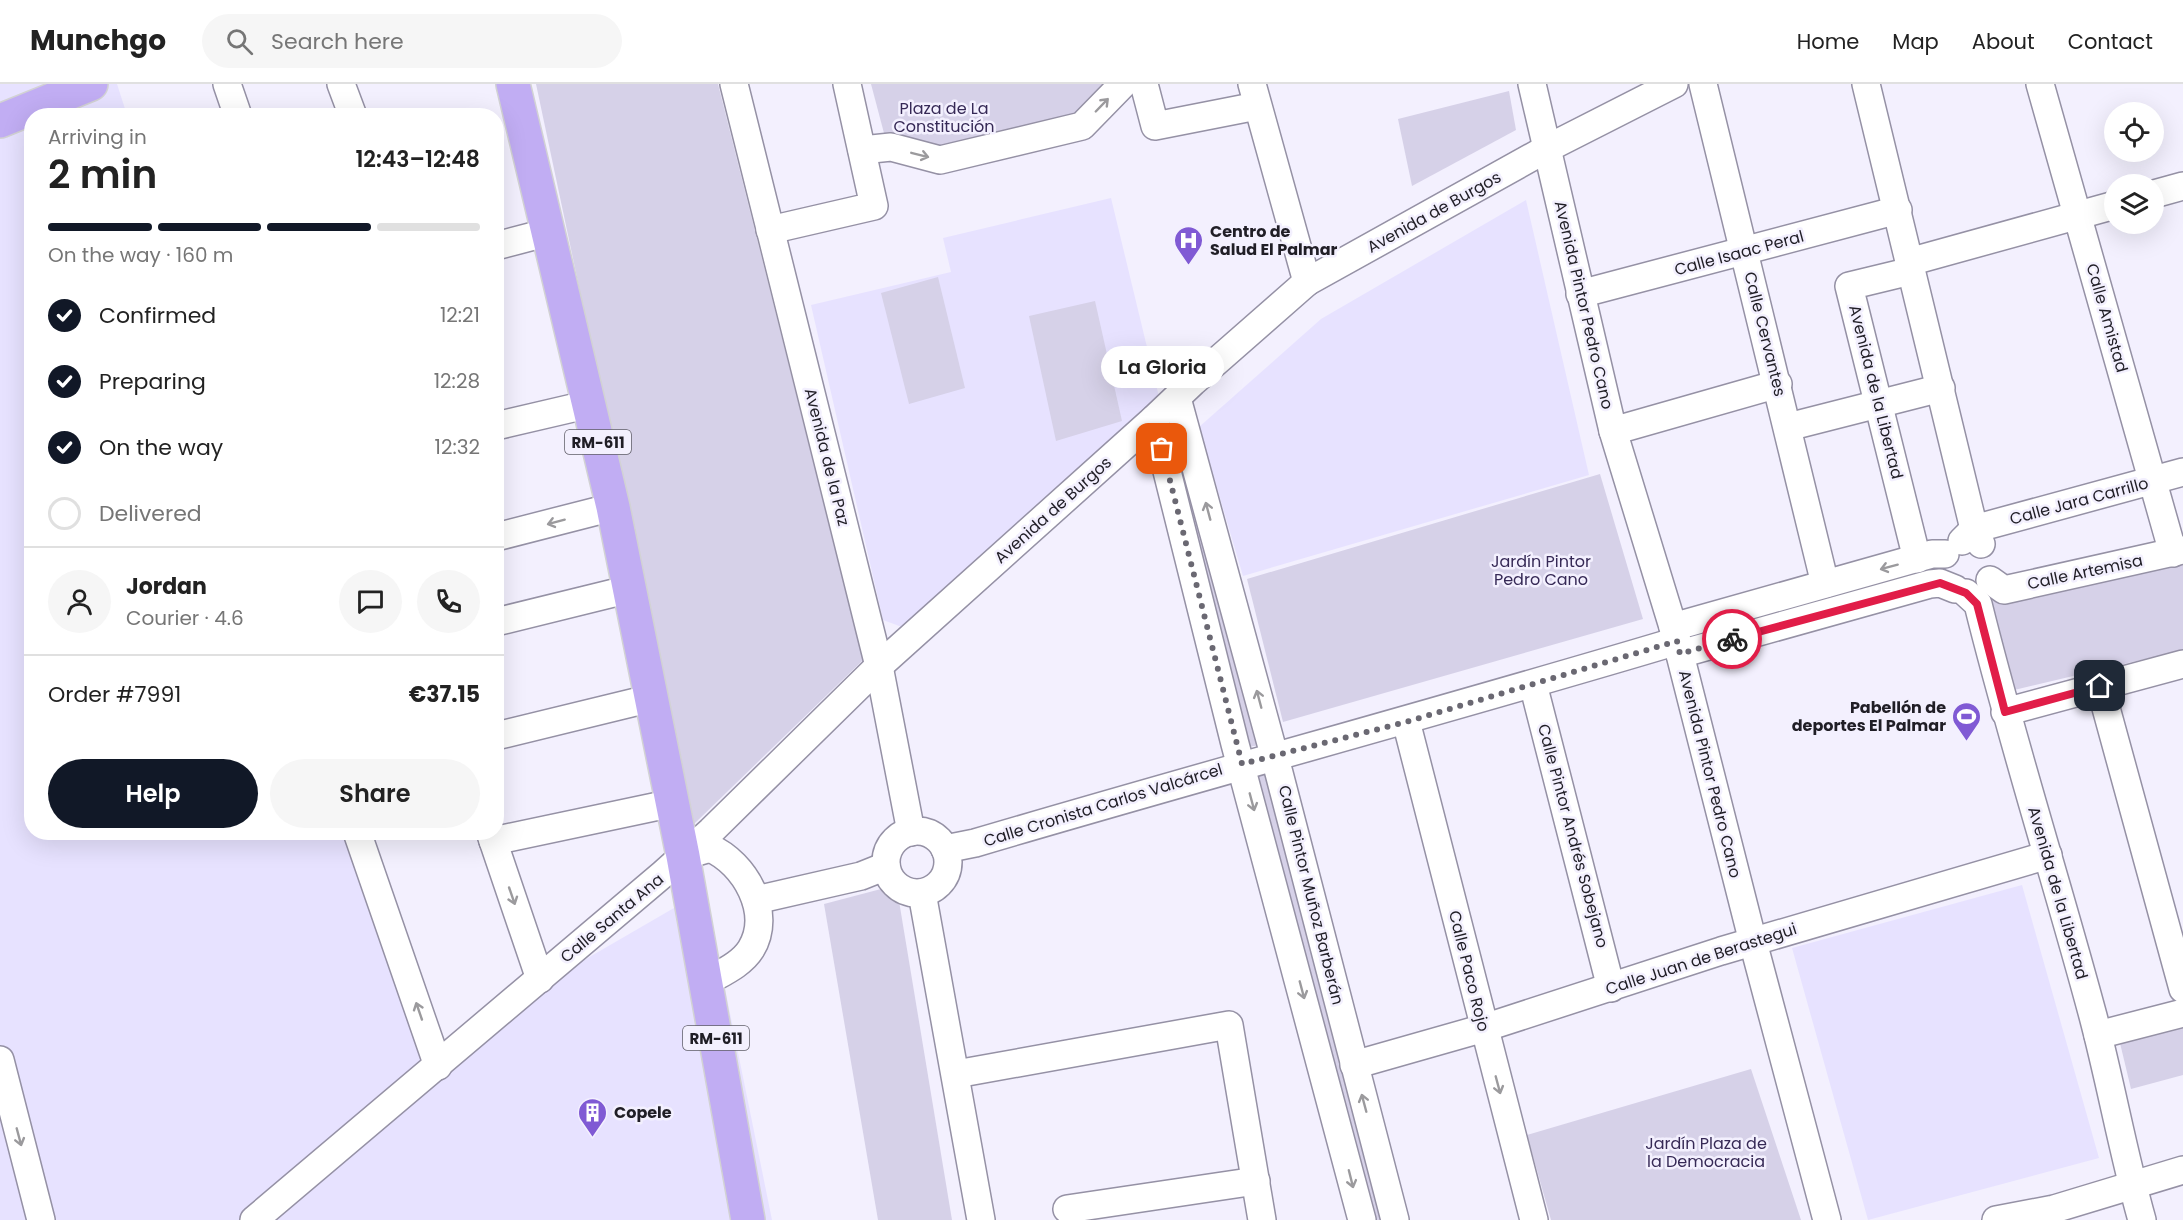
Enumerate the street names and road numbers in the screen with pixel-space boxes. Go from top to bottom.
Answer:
street label: Avenida de Burgos [1363,166,1505,258]
street label: Avenida Pintor Pedro Cano [1549,198,1619,412]
street label: Calle Isaac Peral [1672,225,1806,281]
street label: Calle Amistad [2080,261,2134,375]
street label: Calle Cervantes [1738,269,1792,399]
street label: Avenida de la Libertad [1843,302,1909,482]
street label: Avenida de la Paz [799,386,855,528]
road number: RM-611 [565,430,631,454]
street label: Avenida de Burgos [989,451,1117,569]
street label: Calle Jara Carrillo [2007,471,2151,531]
street label: Calle Artemisa [2025,549,2145,595]
street label: Avenida Pintor Pedro Cano [1673,668,1747,880]
street label: Calle Pintor Andrés Sobejano [1532,721,1614,951]
street label: Calle Cronista Carlos Valcárcel [981,758,1225,852]
street label: Calle Pintor Muñoz Barberán [1273,783,1349,1007]
street label: Avenida de la Libertad [2022,804,2094,982]
street label: Calle Santa Ana [555,868,669,968]
street label: Calle Paco Rojo [1443,908,1495,1034]
street label: Calle Juan de Berastegui [1602,917,1800,1001]
road number: RM-611 [683,1026,749,1050]

